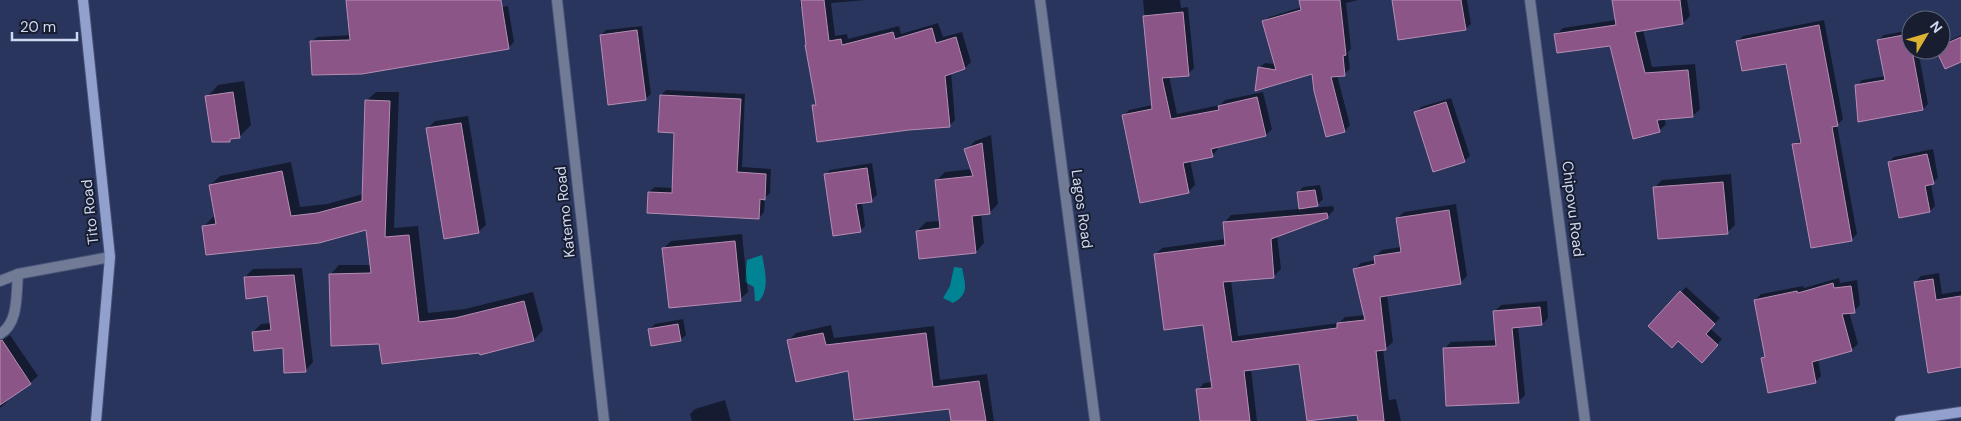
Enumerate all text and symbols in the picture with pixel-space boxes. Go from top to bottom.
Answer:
scale bar [12,10,78,42]
north arrow [1901,10,1951,60]
text: 20 m [20,17,56,37]
text: N [1926,17,1946,37]
street label: Chipovu Road [1557,160,1589,258]
street label: Katemo Road [550,165,580,259]
street label: Lagos Road [1067,168,1097,250]
street label: Tito Road [77,178,103,246]

